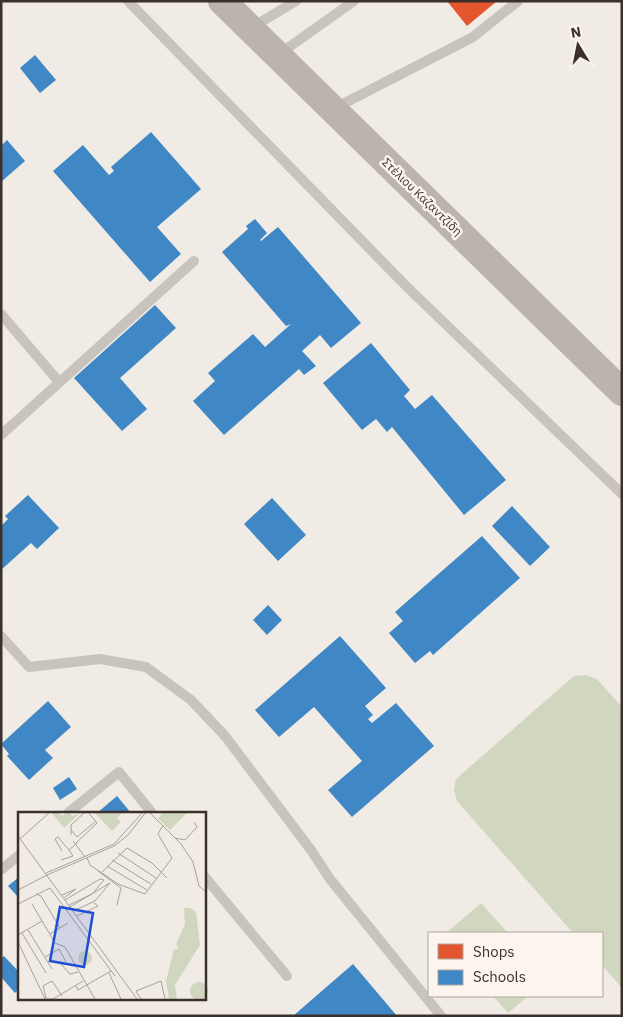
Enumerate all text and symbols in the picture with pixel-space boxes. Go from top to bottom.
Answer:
north arrow [553,20,603,70]
text: N [569,22,582,42]
street label: Στέλιου Καζαντζίδη [379,155,465,239]
inset map [18,812,205,1000]
legend [428,932,603,997]
text: Shops [473,942,515,961]
text: Schools [473,967,526,986]

